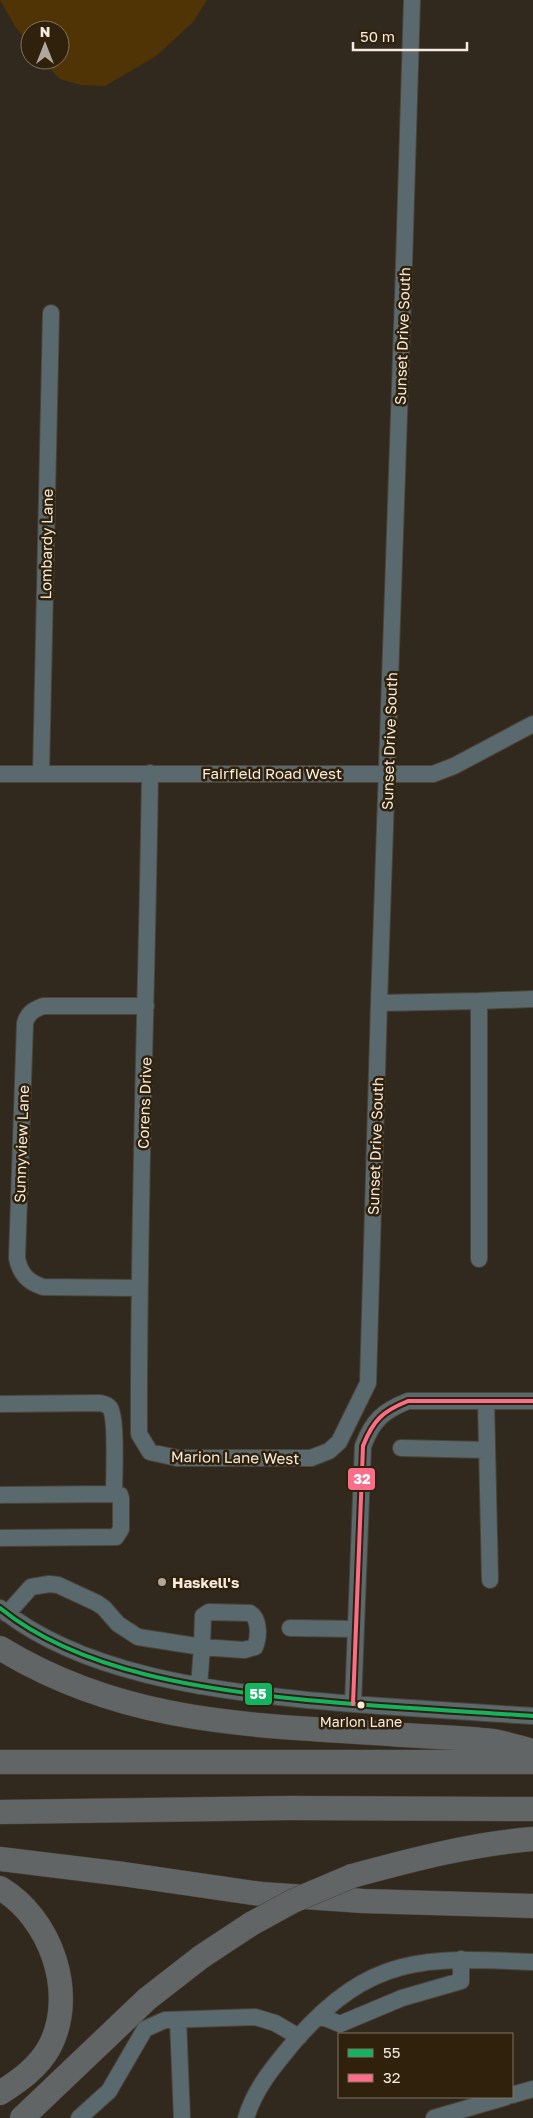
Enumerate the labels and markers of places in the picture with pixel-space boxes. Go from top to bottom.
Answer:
place label: Haskell's [172,1573,239,1591]
marker: Haskell's [156,1576,168,1588]
marker: Marion Lane [356,1700,366,1710]
place label: Marion Lane [320,1713,402,1730]

